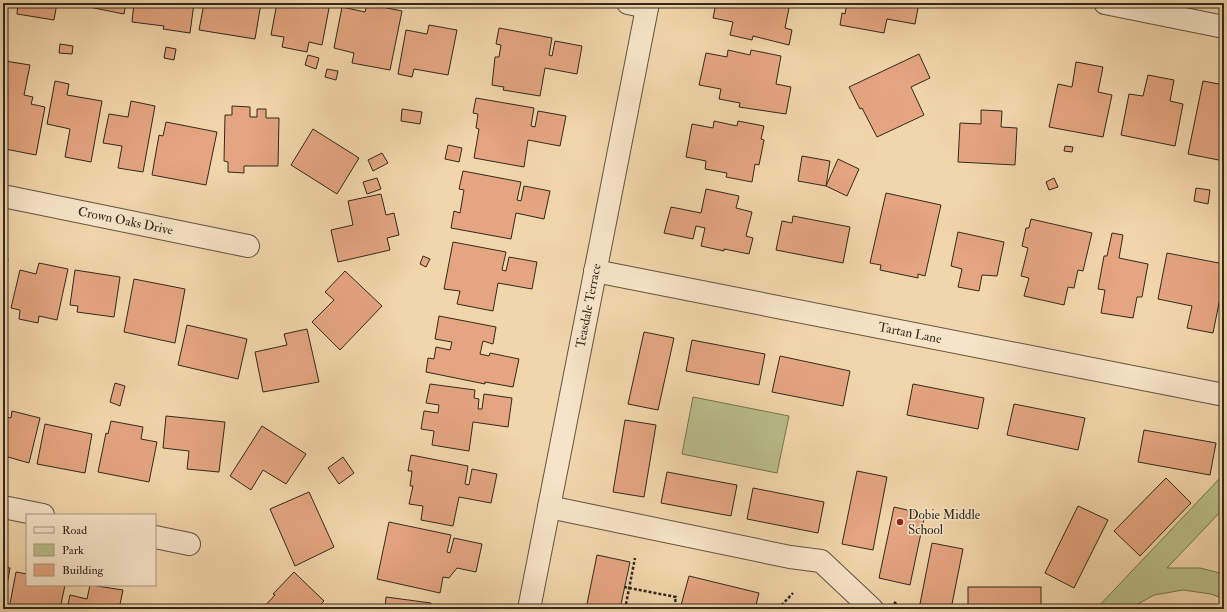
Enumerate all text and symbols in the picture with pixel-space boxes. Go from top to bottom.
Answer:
street label: Crown Oaks Drive [76,203,175,239]
street label: Teasdale Terrace [572,262,605,349]
street label: Tartan Lane [877,319,944,347]
place label: Dobie Middle School [908,507,981,538]
legend [26,514,156,586]
marker: Dobie Middle School [895,517,905,527]
text: Road [62,523,87,538]
text: Park [62,543,84,558]
text: Building [62,563,105,578]

